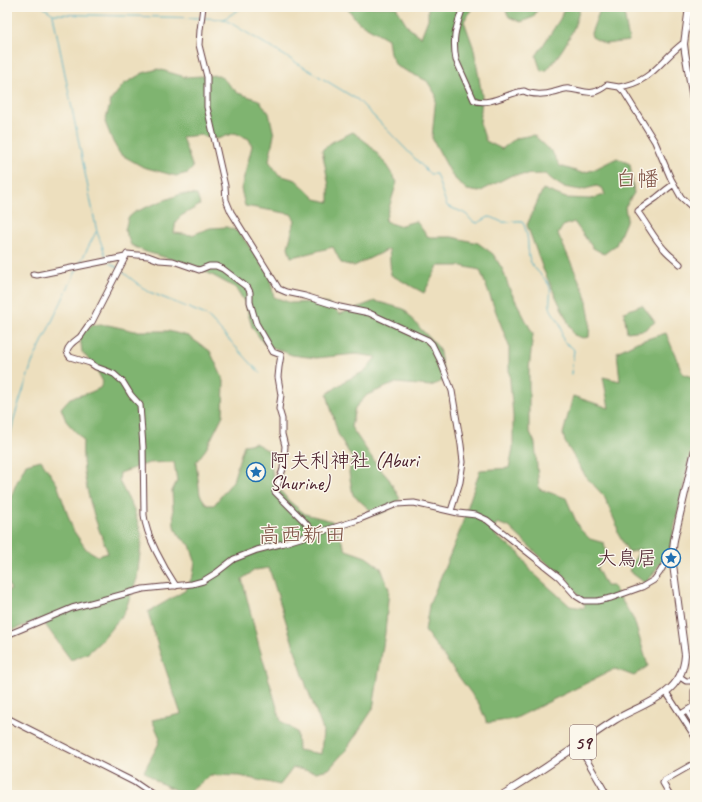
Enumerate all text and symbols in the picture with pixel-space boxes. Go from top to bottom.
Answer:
district label: 白幡 [615,165,659,193]
place label: 阿夫利神社 (Aburi Shurine) [270,448,421,496]
place icon: 阿夫利神社 (Aburi Shurine) [245,461,267,483]
district label: 高西新田 [258,521,346,549]
place label: 大鳥居 [597,546,657,571]
place icon: 大鳥居 [660,547,682,569]
road number: 59 [570,725,596,759]

